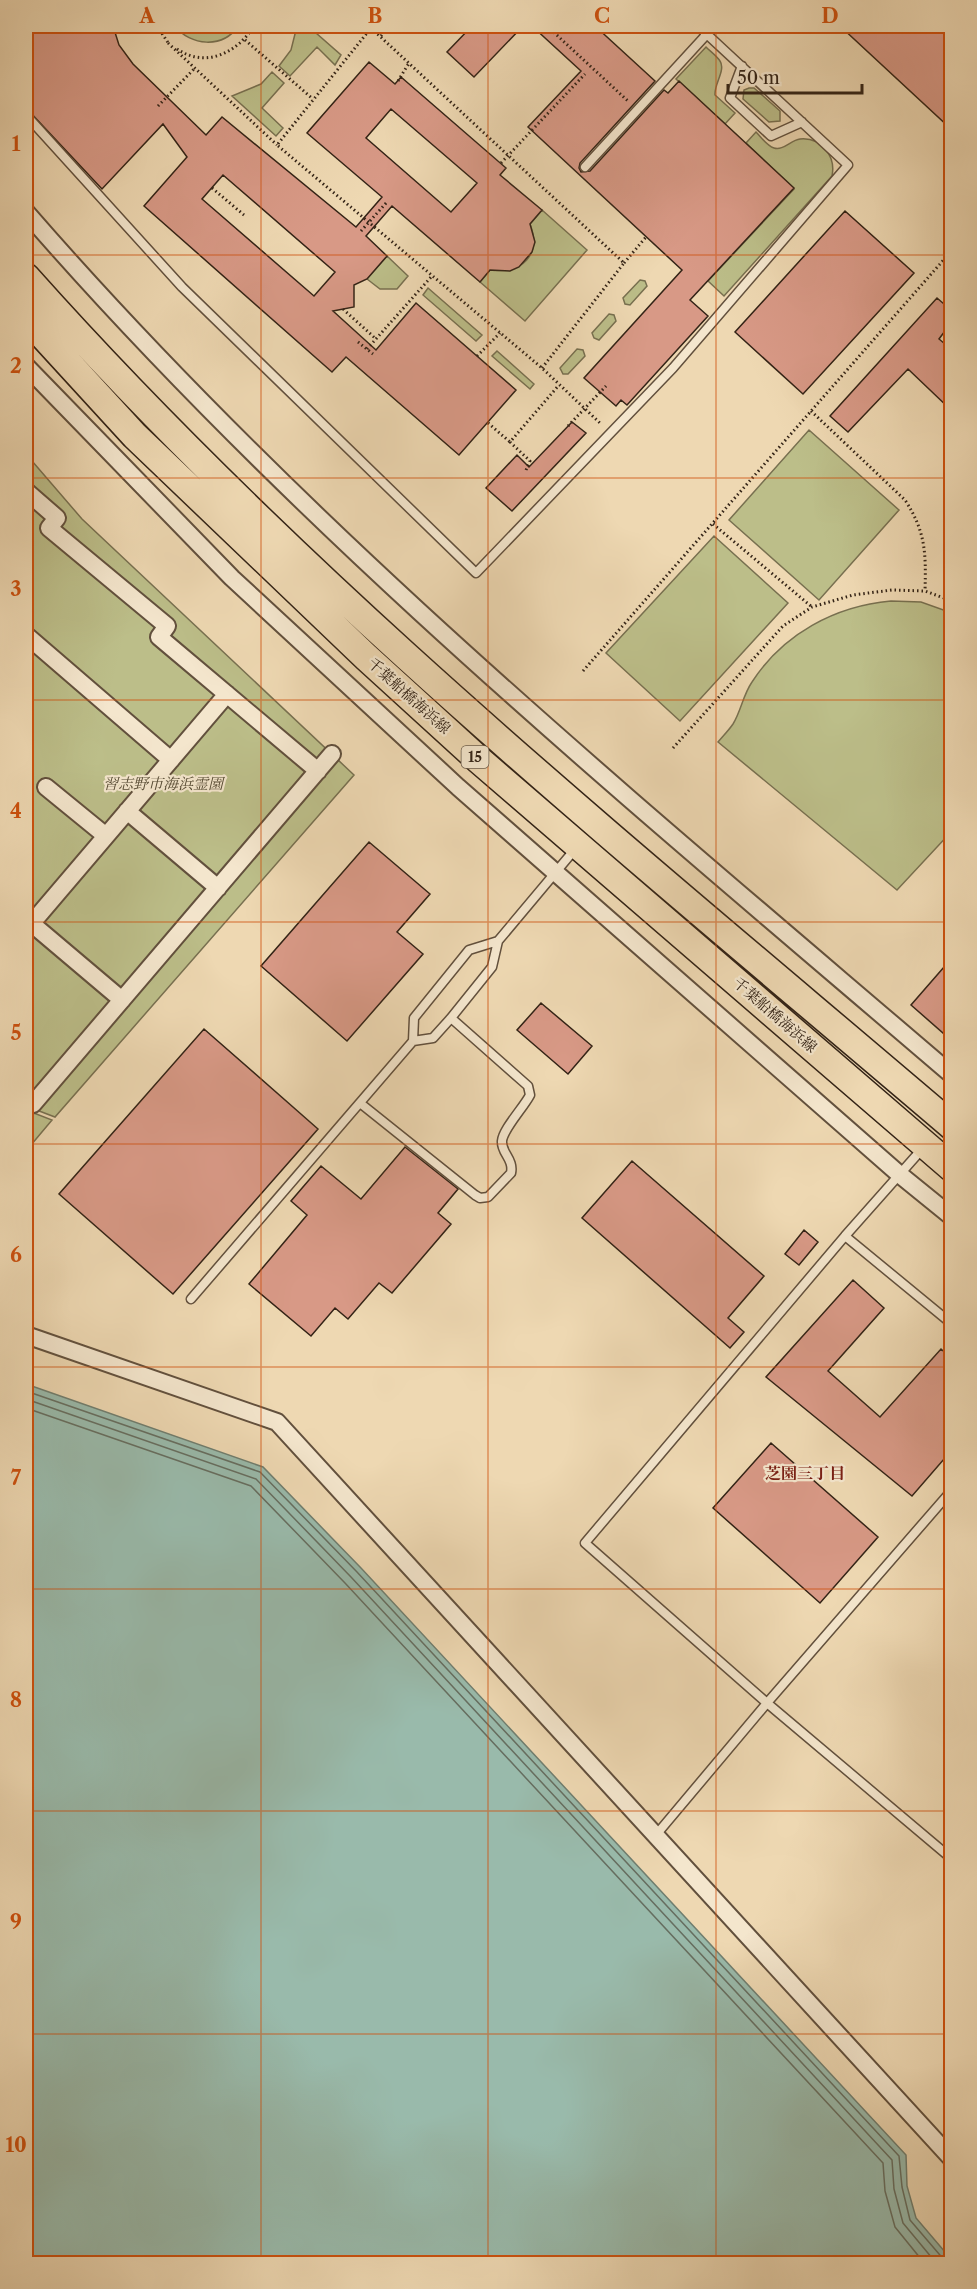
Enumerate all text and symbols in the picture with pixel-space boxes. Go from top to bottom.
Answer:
text: A [138,4,155,28]
text: B [368,4,383,28]
text: C [594,4,610,28]
text: D [821,4,839,28]
scale bar [728,57,862,95]
text: 50 m [737,67,780,89]
text: 1 [12,132,21,156]
text: 2 [10,354,22,378]
text: 3 [10,577,22,601]
street label: 千葉船橋海浜線 [364,653,455,738]
road number: 15 [462,746,488,768]
park label: 習志野市海浜霊園 [103,774,226,793]
text: 4 [10,799,22,823]
street label: 千葉船橋海浜線 [729,973,821,1056]
text: 5 [10,1021,22,1045]
text: 6 [10,1243,22,1267]
district label: 芝園三丁目 [765,1463,845,1483]
text: 7 [11,1466,22,1490]
text: 8 [10,1688,22,1712]
text: 9 [10,1910,22,1934]
text: 10 [5,2133,27,2157]

